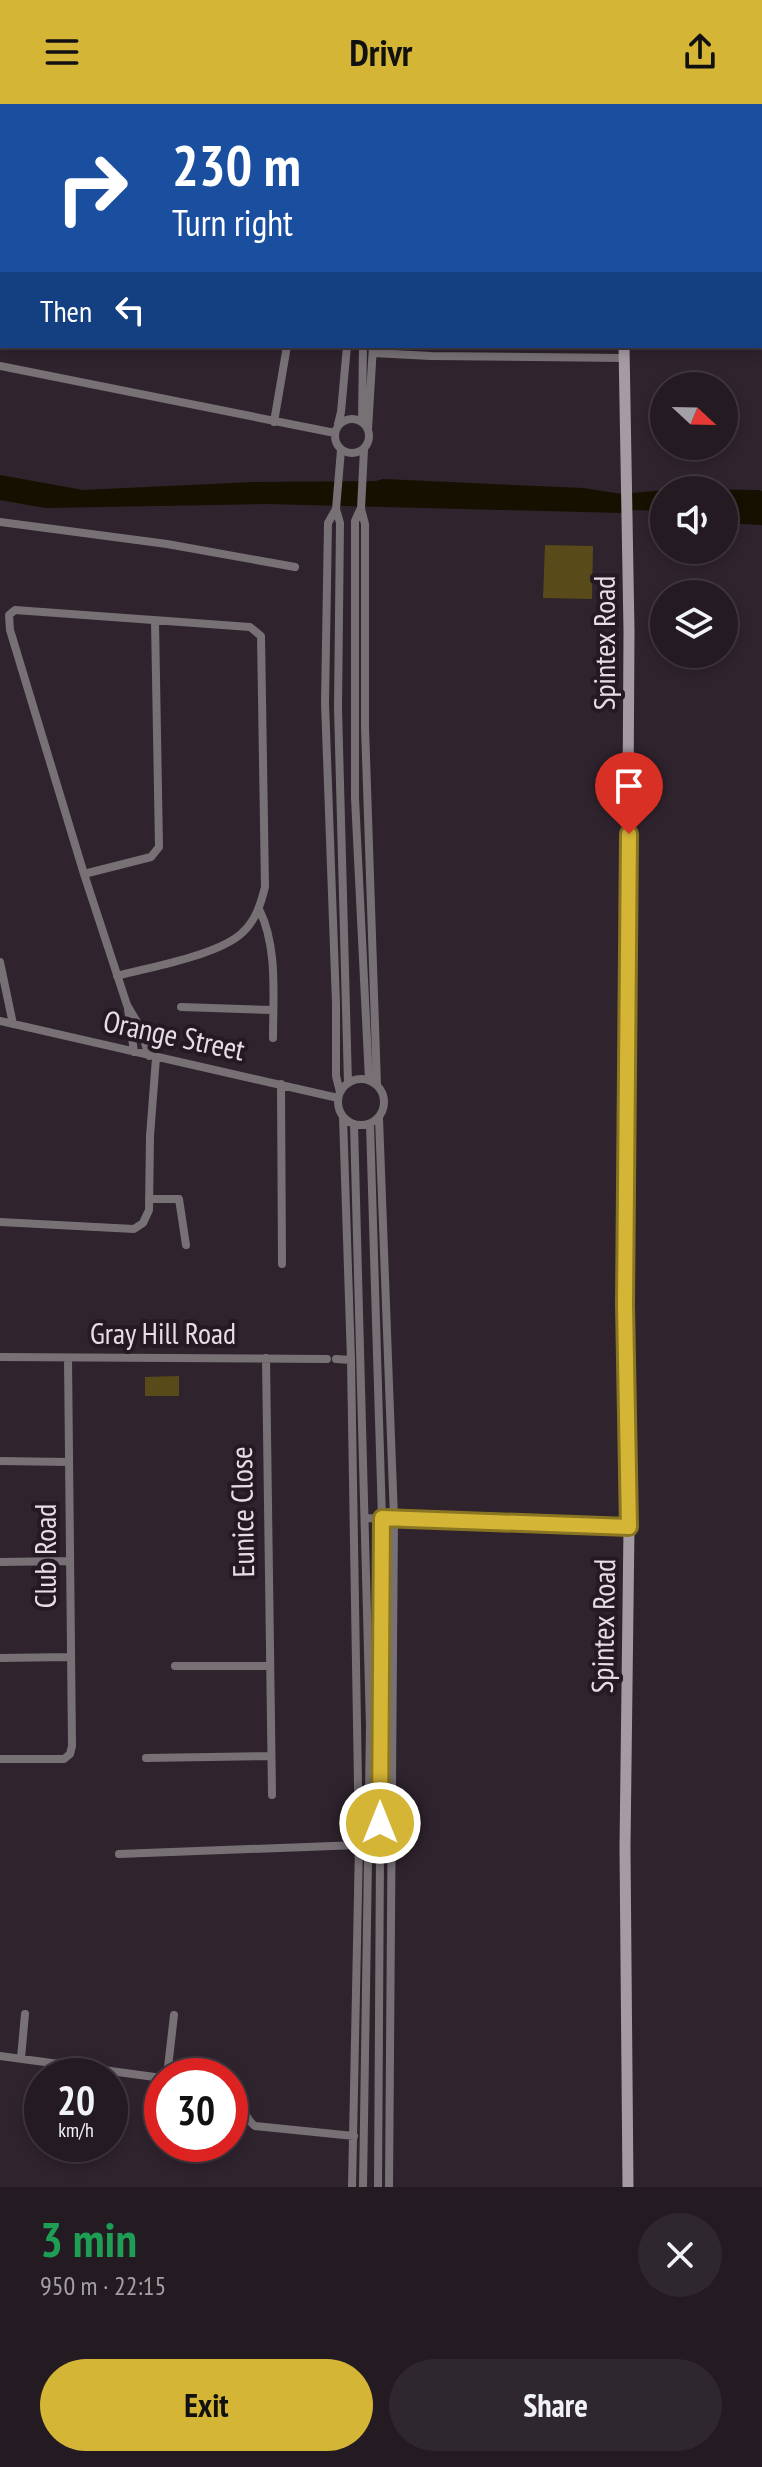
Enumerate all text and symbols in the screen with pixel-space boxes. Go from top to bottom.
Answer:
text: Drivr [350,29,412,76]
icon: menu [40,30,84,74]
icon: share [678,30,722,74]
text: 230 m [172,129,301,201]
icon: right [40,136,144,240]
text: Turn right [172,199,293,246]
icon: left [108,288,152,332]
text: Then [40,291,92,330]
north arrow [650,372,738,460]
map controls [650,372,738,668]
button: sound [650,476,738,564]
street label: Spintex Road [584,576,623,710]
button: layers [650,580,738,668]
pin [595,752,663,834]
icon: arrive [607,764,651,808]
street label: Orange Street [100,1001,249,1069]
street label: Gray Hill Road [90,1313,236,1352]
street label: Eunice Close [221,1446,262,1578]
street label: Club Road [25,1504,64,1608]
street label: Spintex Road [582,1558,623,1694]
position arrow [338,1781,422,1865]
speed limit sign: 30 [144,2058,248,2162]
text: 20 [57,2074,95,2126]
text: km/h [58,2117,94,2143]
text: 3 min [40,2208,137,2270]
button: close [638,2213,722,2297]
text: 950 m · 22:15 [40,2269,166,2302]
button: Exit [40,2359,373,2451]
button: Share [389,2359,722,2451]

